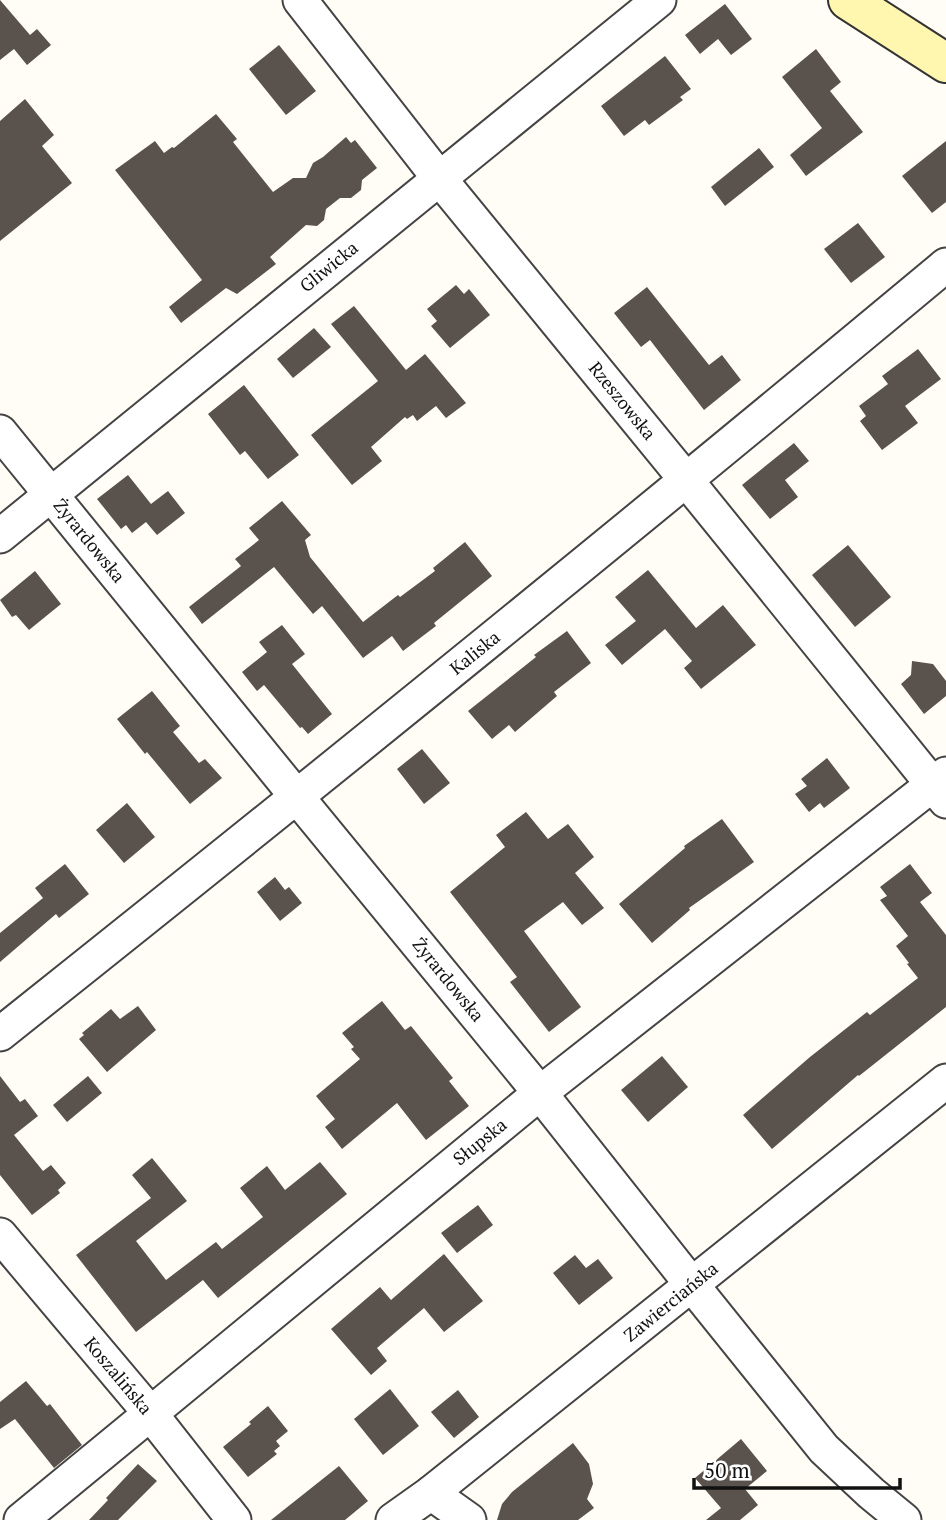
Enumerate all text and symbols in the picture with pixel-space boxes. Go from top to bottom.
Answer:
street label: Gliwicka [294,235,363,297]
street label: Rzeszowska [584,356,662,444]
street label: Żyrardowska [49,493,131,587]
street label: Kaliska [444,625,504,680]
street label: Żyrardowska [408,932,490,1026]
street label: Słupska [448,1112,511,1170]
street label: Zawierciańska [618,1256,722,1347]
street label: Koszalińska [79,1332,158,1419]
scale bar [694,1446,900,1490]
text: 50 m [704,1456,750,1484]

